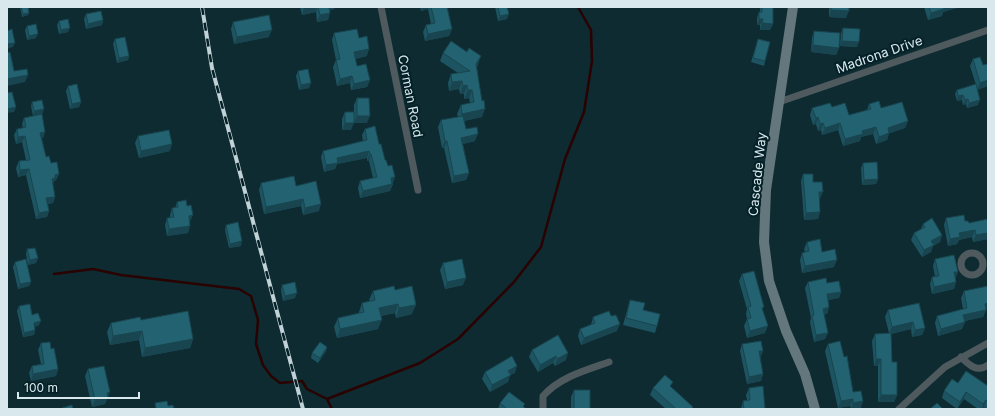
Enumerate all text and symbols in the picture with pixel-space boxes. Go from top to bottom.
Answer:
street label: Madrona Drive [834,32,924,76]
street label: Corman Road [395,53,427,139]
street label: Cascade Way [745,131,769,217]
scale bar [18,374,139,400]
text: 100 m [24,380,58,395]

